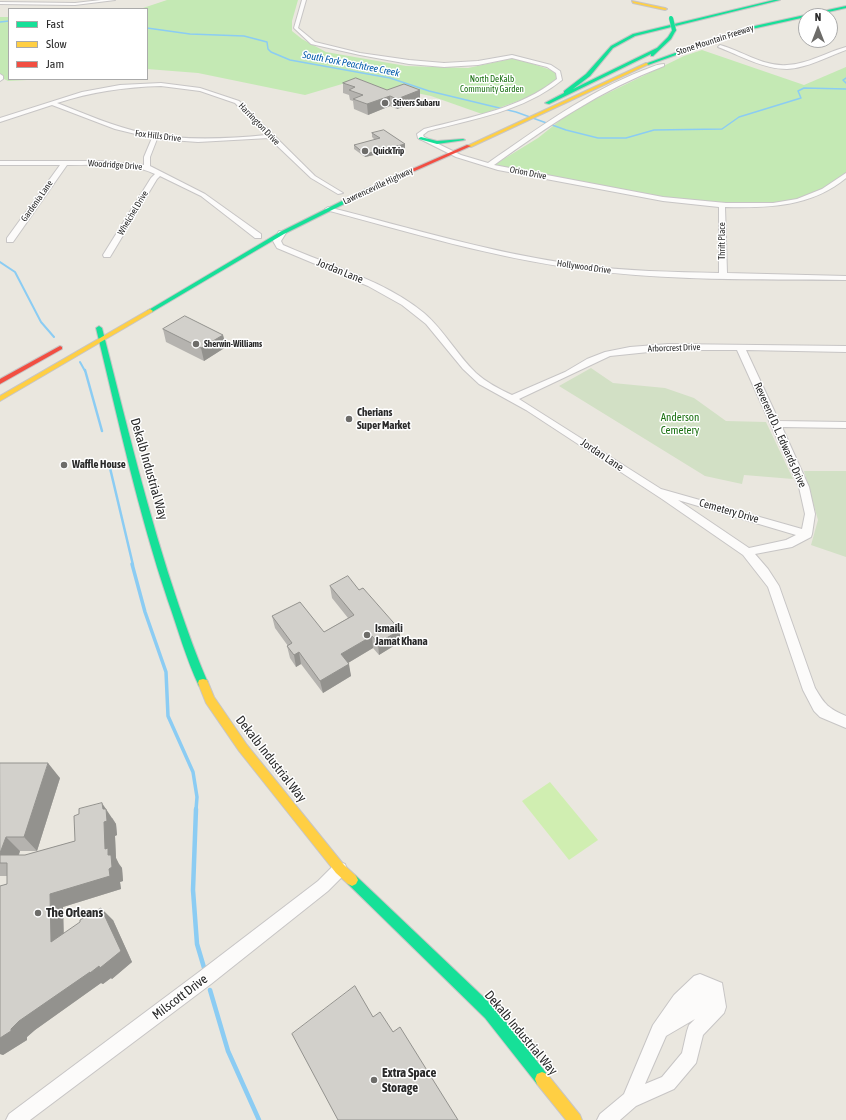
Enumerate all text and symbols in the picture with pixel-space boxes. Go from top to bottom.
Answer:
legend [8,8,148,80]
north arrow [798,8,838,48]
text: N [815,11,821,23]
text: Fast [46,17,64,31]
street label: Stone Mountain Freeway [675,22,755,58]
text: Slow [46,37,67,51]
water label: South Fork Peachtree Creek [301,49,401,79]
text: Jam [46,57,64,71]
park label: North DeKalb Community Garden [460,74,524,95]
marker: Stivers Subaru [380,98,390,108]
place label: Stivers Subaru [393,98,440,108]
street label: Harrington Drive [236,101,282,147]
street label: Fox Hills Drive [134,128,182,144]
marker: QuickTrip [360,146,370,156]
place label: QuickTrip [373,146,404,156]
street label: Woodridge Drive [87,158,143,172]
street label: Orion Drive [509,164,547,182]
street label: Lawrenceville Highway [341,165,415,207]
street label: Gardenia Lane [19,178,55,224]
street label: Whelchel Drive [115,189,151,237]
street label: Thrift Place [717,222,727,260]
street label: Jordan Lane [315,256,365,286]
street label: Hollywood Drive [556,258,612,276]
marker: Sherwin-Williams [191,339,201,349]
place label: Sherwin-Williams [204,339,262,349]
street label: Arborcrest Drive [647,342,701,354]
street label: Reverend D. L. Edwards Drive [751,380,809,490]
place label: Cherians Super Market [357,406,410,432]
park label: Anderson Cemetery [661,411,699,437]
marker: Cherians Super Market [344,414,354,424]
street label: Dekalb Industrial Way [127,416,171,522]
street label: Jordan Lane [578,436,626,474]
place label: Waffle House [72,458,126,472]
marker: Waffle House [59,460,69,470]
street label: Cemetery Drive [698,496,760,526]
place label: Ismaili Jamat Khana [375,622,428,648]
marker: Ismaili Jamat Khana [362,630,372,640]
street label: Dekalb Industrial Way [232,713,310,805]
place label: The Orleans [46,905,103,921]
marker: The Orleans [33,908,43,918]
street label: Milscott Drive [149,971,211,1023]
street label: Dekalb Industrial Way [481,988,561,1078]
place label: Extra Space Storage [382,1065,436,1096]
marker: Extra Space Storage [369,1075,379,1085]

